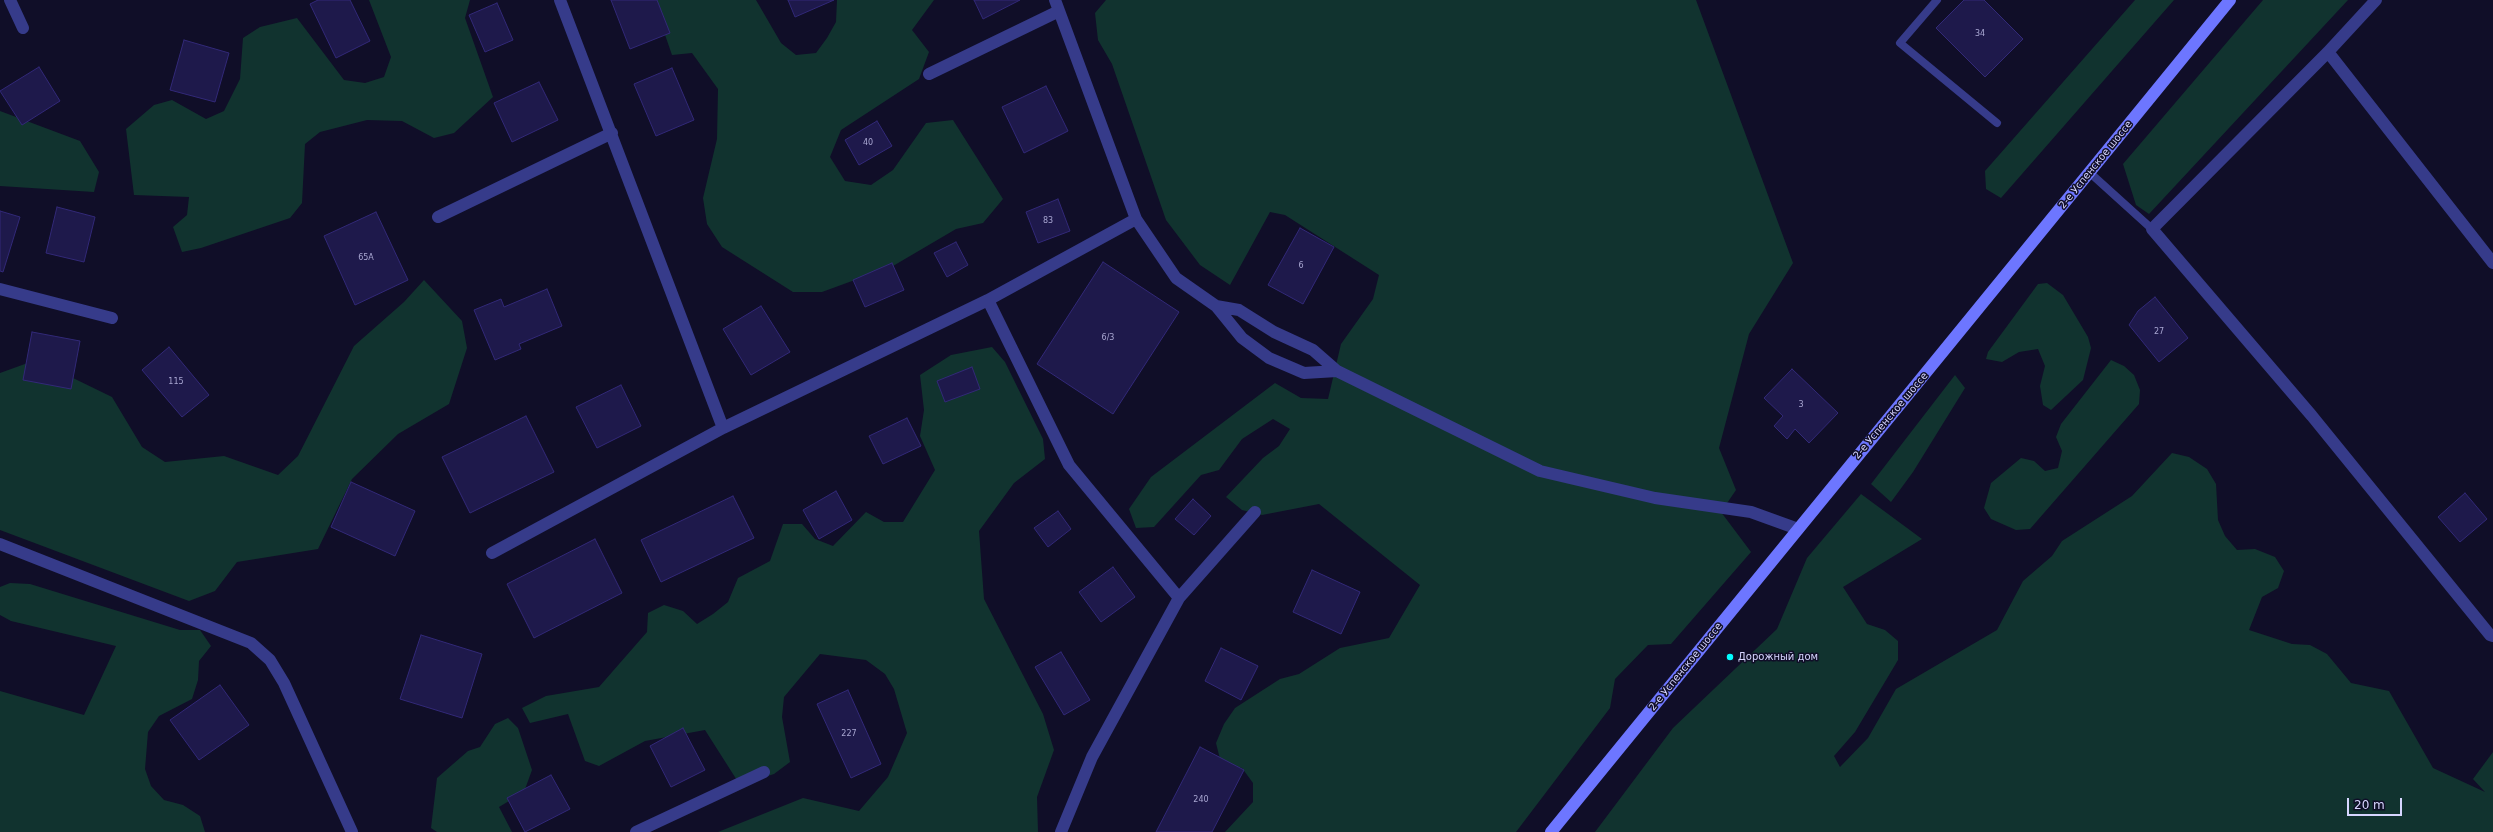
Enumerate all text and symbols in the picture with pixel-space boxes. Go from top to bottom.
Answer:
house number: 34 [1975,29,1985,39]
street label: 2-е Успенское шоссе [2057,119,2135,211]
house number: 40 [863,138,873,148]
house number: 83 [1043,216,1053,226]
house number: 65А [358,253,374,263]
house number: 6 [1298,261,1304,271]
house number: 27 [2154,327,2164,337]
house number: 6/3 [1102,333,1114,343]
street label: 2-е Успенское шоссе [1851,370,1931,462]
house number: 115 [168,377,184,387]
house number: 3 [1798,400,1804,410]
street label: 2-е Успенское шоссе [1647,621,1725,713]
place label: Дорожный дом [1738,651,1818,663]
marker: Дорожный дом [1725,652,1735,662]
house number: 227 [841,729,857,739]
scale bar [2349,790,2404,816]
house number: 240 [1193,795,1209,805]
text: 20 m [2354,798,2385,812]

